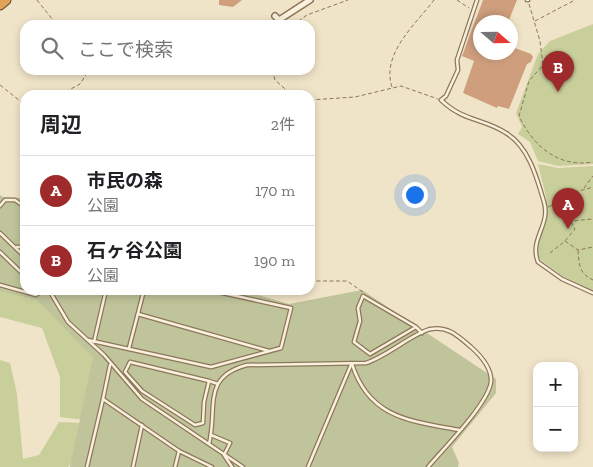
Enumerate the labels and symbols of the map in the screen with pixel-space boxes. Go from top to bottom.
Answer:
north arrow [473,15,518,60]
pin: B [542,51,574,92]
your location [402,182,428,208]
pin: A [552,188,584,229]

